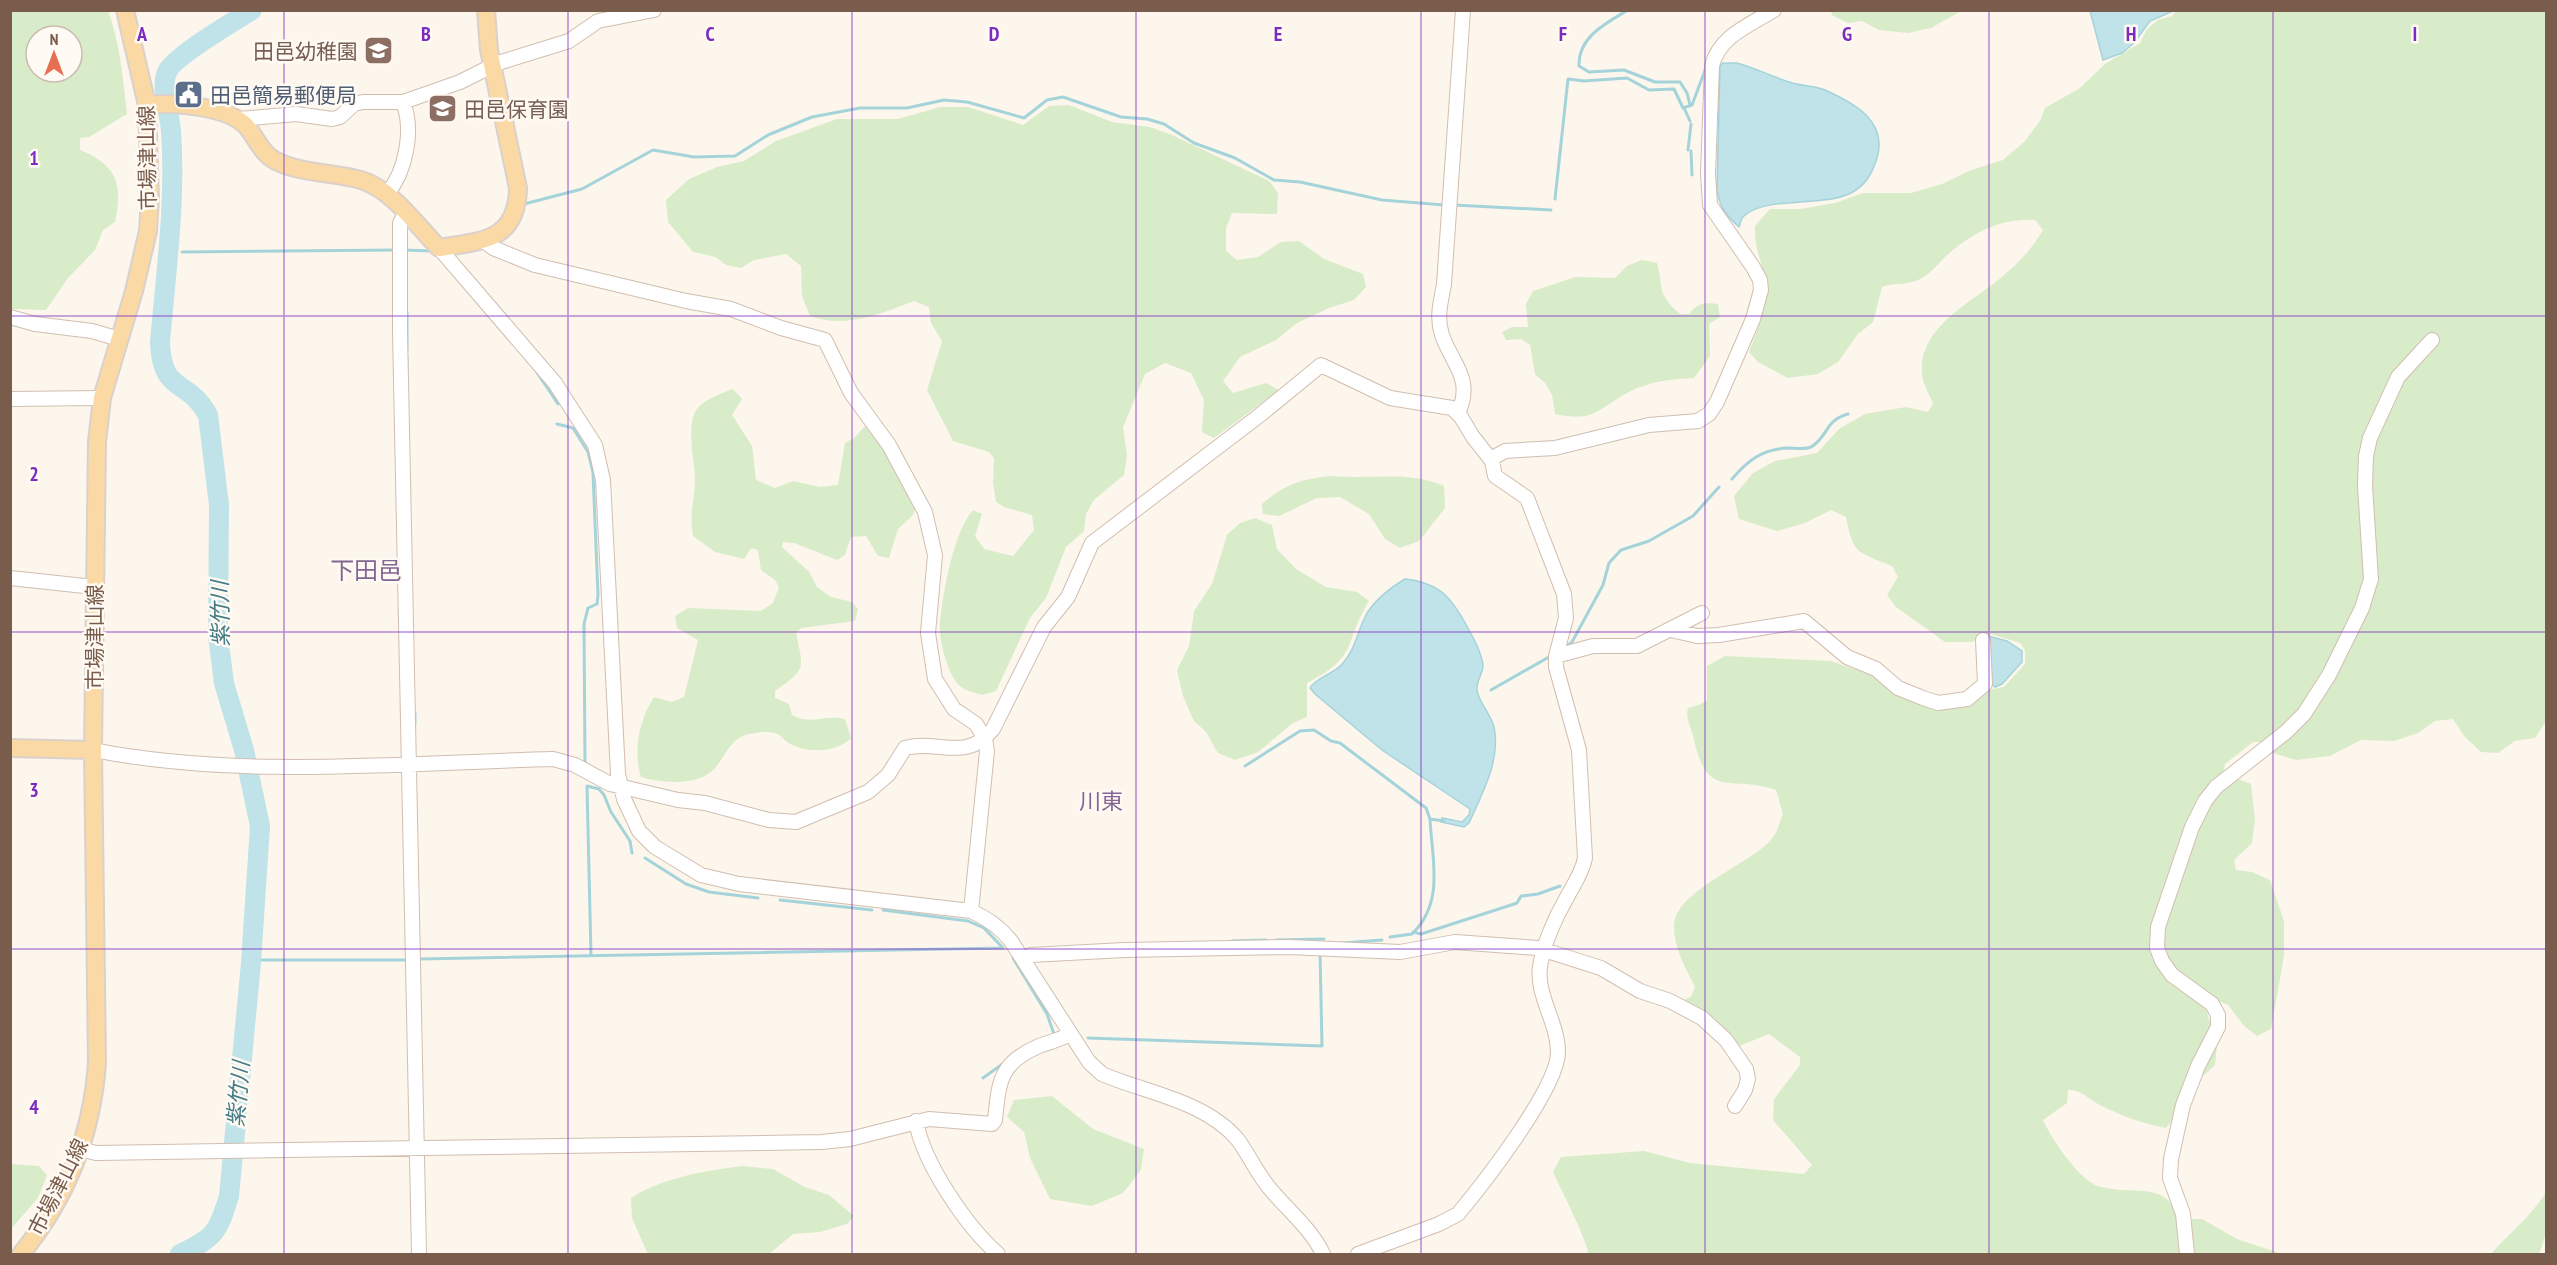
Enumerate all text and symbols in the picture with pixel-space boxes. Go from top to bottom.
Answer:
text: A [136,21,148,47]
text: B [421,21,431,47]
text: C [705,21,715,47]
text: D [989,21,1000,47]
text: E [1274,21,1282,47]
text: F [1559,21,1567,47]
text: G [1842,21,1852,47]
text: H [2126,21,2136,47]
text: I [2413,21,2417,47]
north arrow [24,24,84,84]
text: N [50,29,58,49]
school or university icon: 田邑幼稚園 [363,35,395,67]
place label: 田邑幼稚園 [253,38,358,65]
public building icon: 田邑簡易郵便局 [173,79,205,111]
place label: 田邑簡易郵便局 [210,82,357,109]
school or university icon: 田邑保育園 [427,93,459,125]
place label: 田邑保育園 [464,96,569,123]
street label: 市場津山線 [133,105,161,211]
text: 1 [29,145,39,171]
text: 2 [29,461,39,487]
district label: 下田邑 [330,555,402,586]
water label: 紫竹川 [205,579,235,647]
street label: 市場津山線 [81,585,108,690]
text: 3 [29,777,39,803]
district label: 川東 [1079,787,1123,815]
water label: 紫竹川 [221,1058,255,1128]
text: 4 [29,1094,39,1120]
street label: 市場津山線 [22,1134,94,1240]

